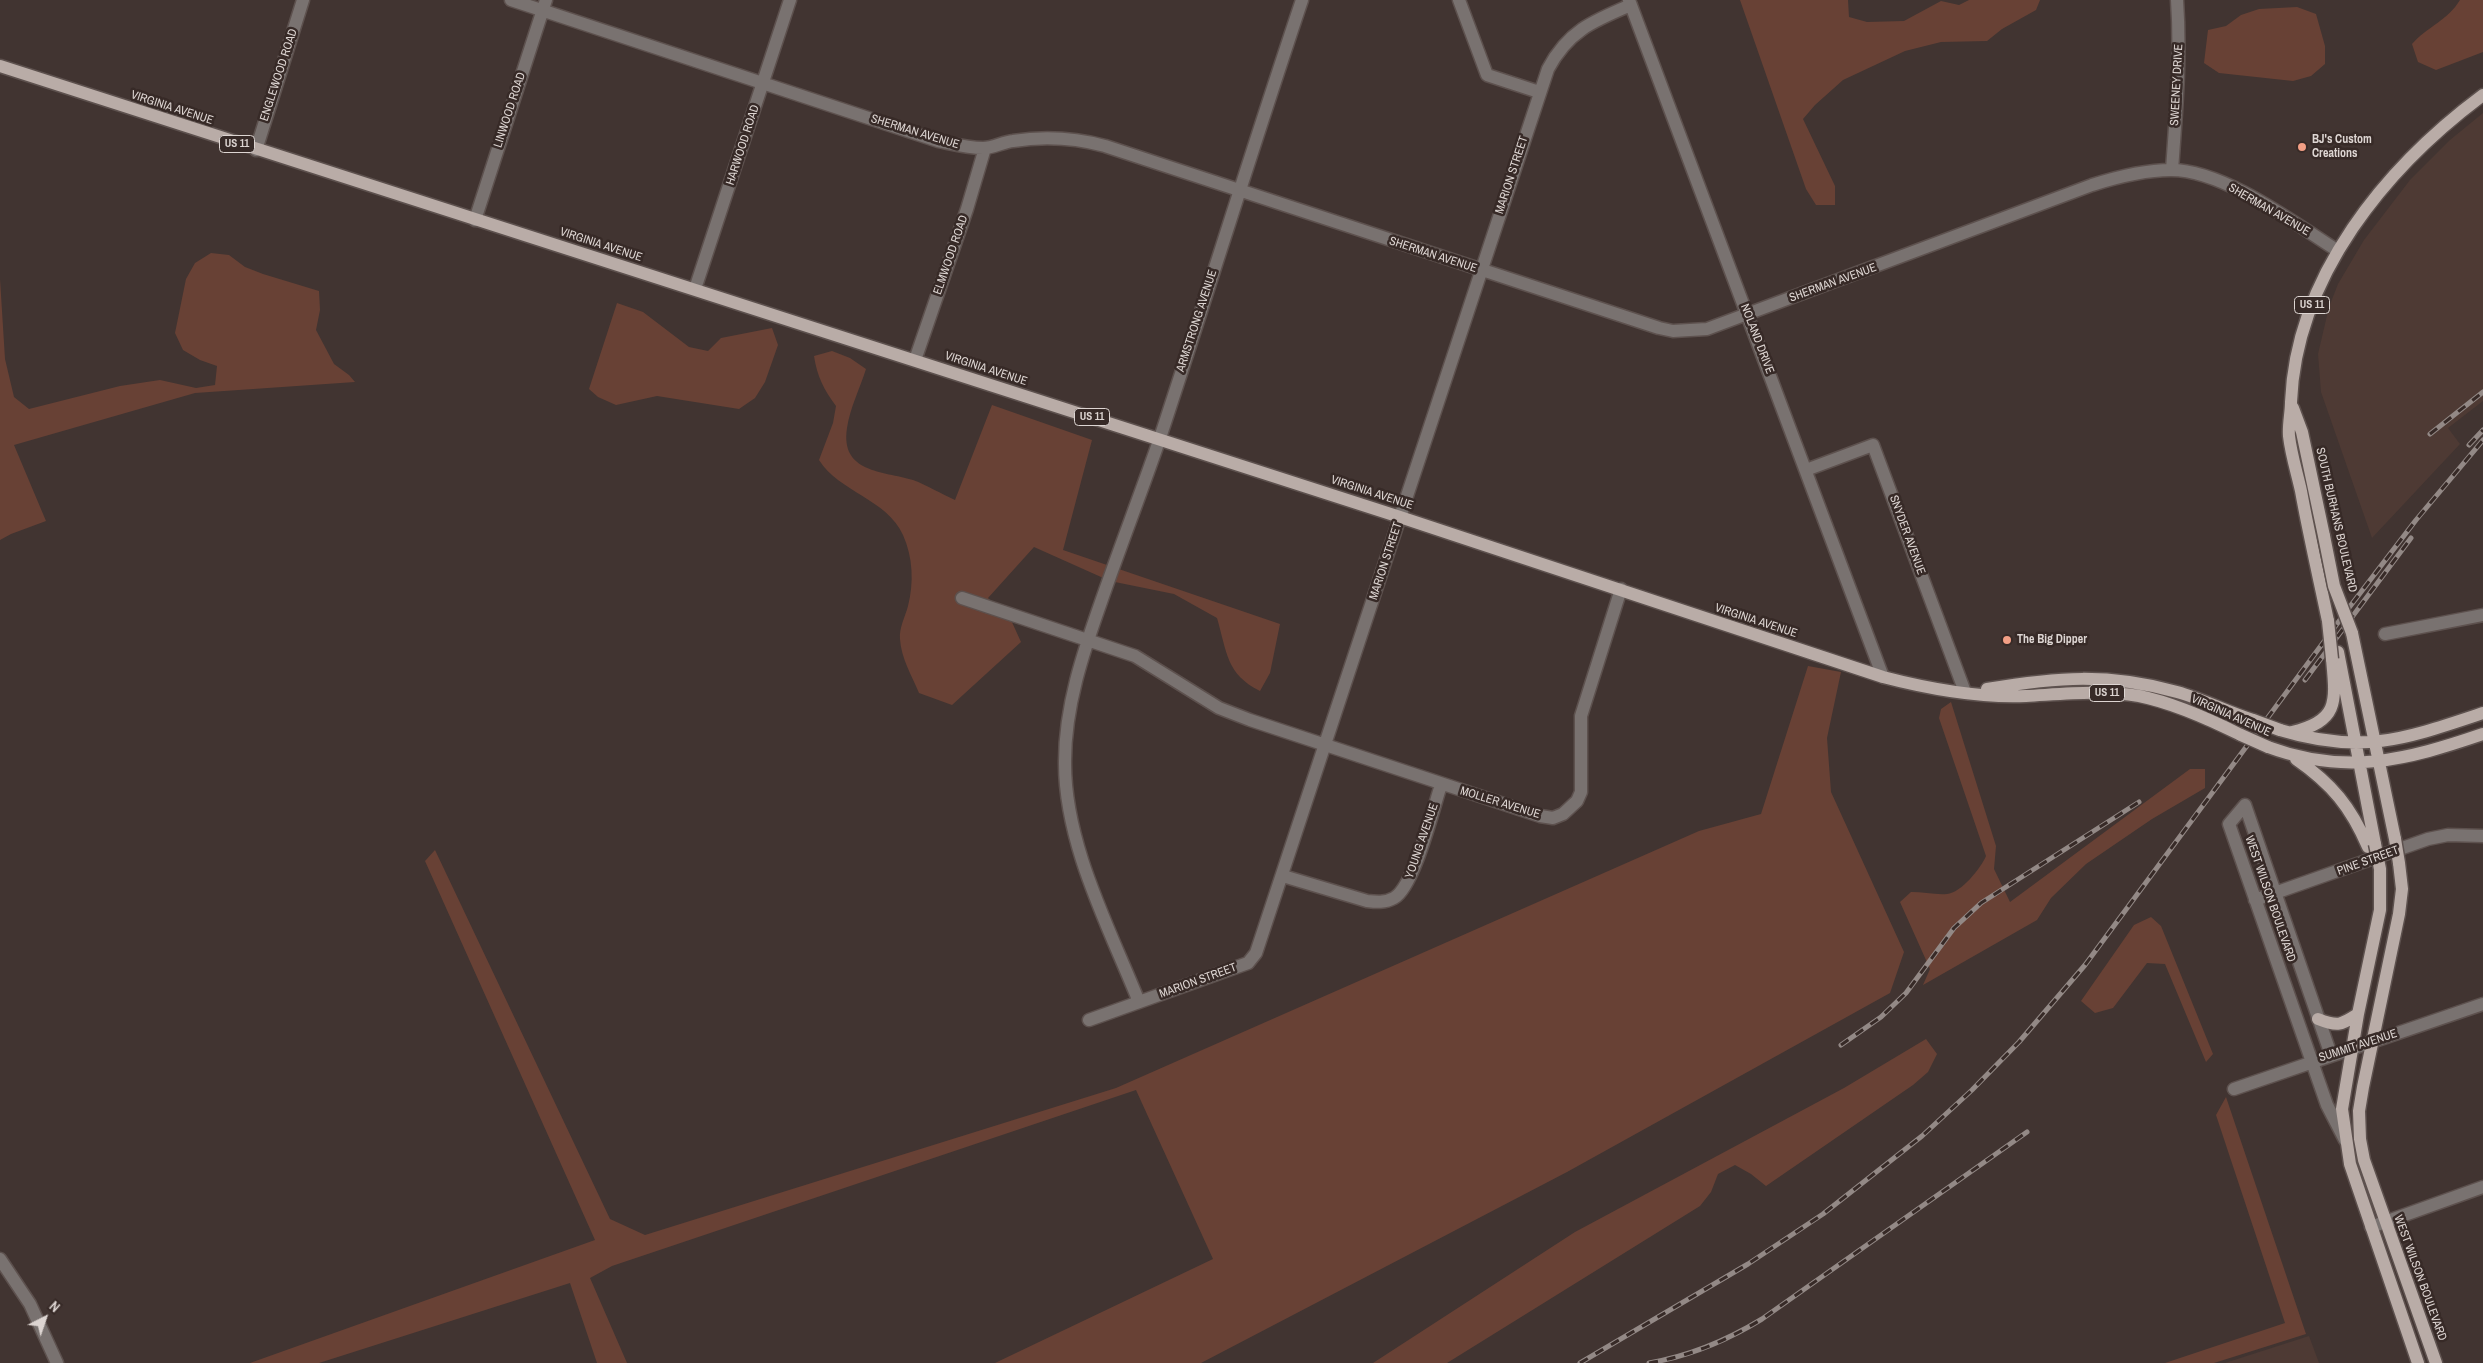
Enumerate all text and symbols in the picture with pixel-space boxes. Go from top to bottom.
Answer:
street label: ENGLEWOOD ROAD [257,27,301,123]
street label: SWEENEY DRIVE [2168,44,2186,126]
street label: LINWOOD ROAD [491,71,529,149]
street label: VIRGINIA AVENUE [129,88,215,128]
street label: HARWOOD ROAD [723,103,763,187]
street label: SHERMAN AVENUE [869,112,961,152]
place label: BJ's Custom Creations [2312,133,2372,161]
street label: MARION STREET [1493,134,1531,216]
road number: US 11 [220,136,254,152]
marker: BJ's Custom Creations [2296,141,2308,153]
street label: SHERMAN AVENUE [2226,181,2312,239]
street label: ELMWOOD ROAD [931,213,971,297]
street label: VIRGINIA AVENUE [558,225,644,265]
street label: SHERMAN AVENUE [1387,234,1479,276]
street label: SHERMAN AVENUE [1787,261,1879,305]
street label: ARMSTRONG AVENUE [1174,268,1220,374]
road number: US 11 [2294,296,2330,314]
street label: NOLAND DRIVE [1737,302,1777,376]
street label: VIRGINIA AVENUE [943,349,1029,389]
road number: US 11 [1074,408,1110,426]
street label: SOUTH BURHANS BOULEVARD [2312,446,2360,594]
street label: VIRGINIA AVENUE [1329,473,1415,513]
street label: SNYDER AVENUE [1886,493,1928,577]
street label: MARION STREET [1367,520,1405,602]
street label: VIRGINIA AVENUE [1713,601,1799,641]
place label: The Big Dipper [2017,633,2087,647]
marker: The Big Dipper [2001,634,2013,646]
road number: US 11 [2090,684,2124,701]
street label: VIRGINIA AVENUE [2189,692,2273,740]
street label: MOLLER AVENUE [1458,784,1542,822]
street label: YOUNG AVENUE [1402,802,1442,880]
street label: WEST WILSON BOULEVARD [2242,834,2298,964]
street label: PINE STREET [2335,843,2401,879]
street label: MARION STREET [1158,960,1238,1002]
street label: SUMMIT AVENUE [2317,1027,2399,1065]
street label: WEST WILSON BOULEVARD [2391,1213,2449,1343]
north arrow [20,1293,70,1343]
text: N [46,1297,64,1316]

